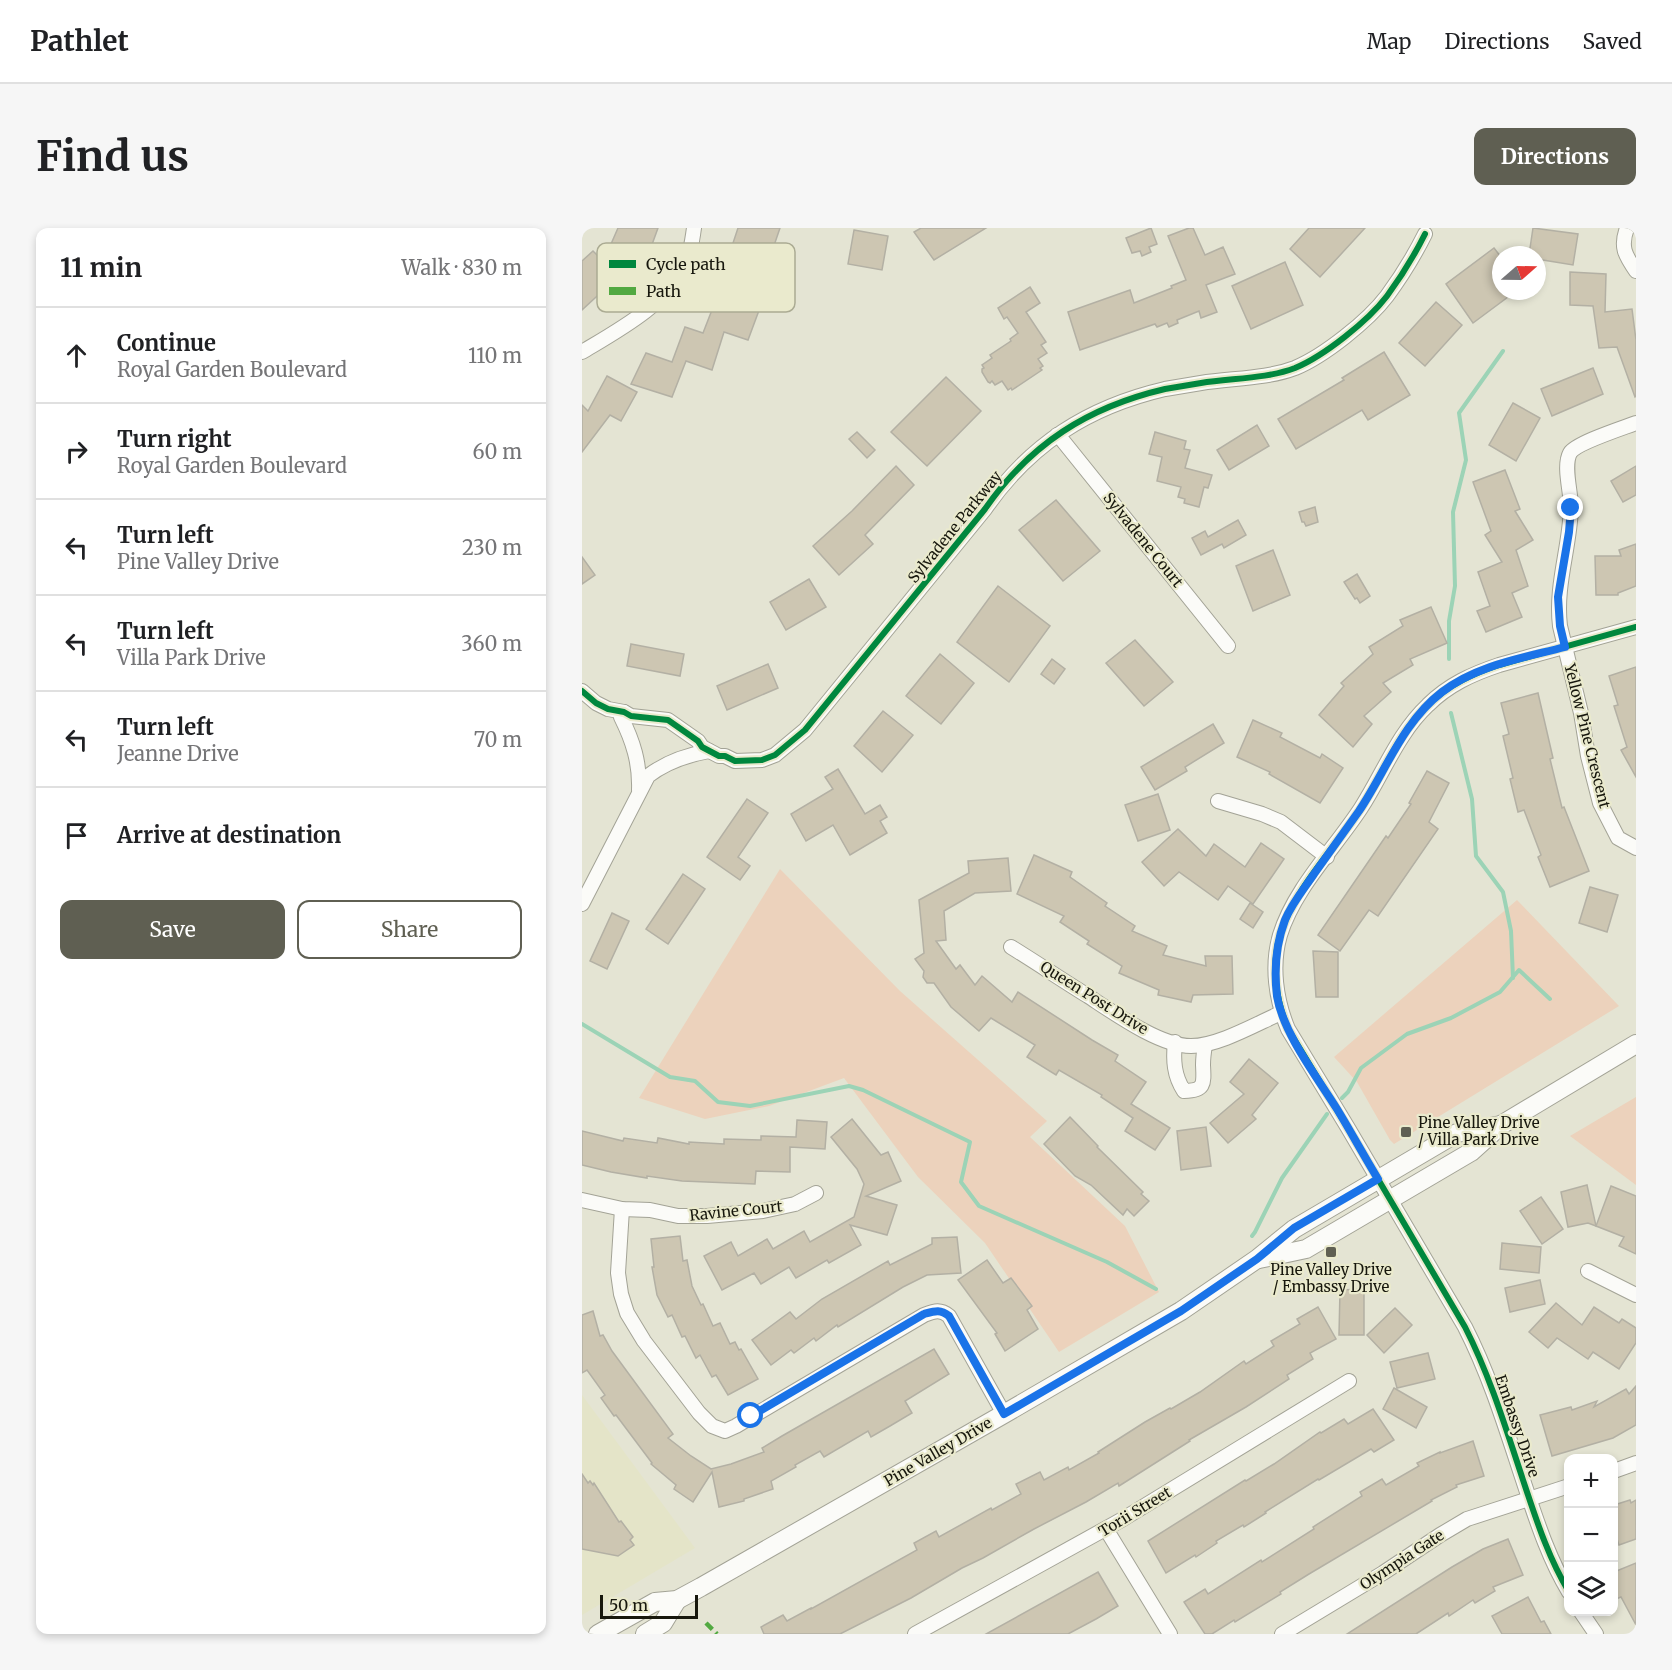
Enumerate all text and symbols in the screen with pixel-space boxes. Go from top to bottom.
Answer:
text: Pathlet [30,23,129,59]
text: Map [1367,28,1411,55]
text: Directions [1444,28,1549,55]
text: Saved [1582,28,1642,55]
button: Directions [1474,128,1636,185]
text: Find us [36,130,189,182]
legend [597,243,795,312]
north arrow [1492,246,1546,300]
text: 11 min [60,251,142,284]
text: Cycle path [646,254,726,274]
text: Walk · 830 m [401,255,522,280]
text: Path [646,281,682,301]
text: Continue [117,329,216,357]
icon: ahead [60,339,93,372]
text: 110 m [468,343,522,368]
text: Royal Garden Boulevard [117,357,347,382]
text: Turn right [117,425,231,453]
icon: right [60,435,93,468]
text: 60 m [472,439,522,464]
text: Royal Garden Boulevard [117,453,347,478]
street label: Sylvadene Parkway [904,467,1006,587]
street label: Sylvadene Court [1099,488,1188,591]
route end [1557,494,1583,520]
text: Turn left [117,521,214,549]
icon: left [60,531,93,564]
text: 230 m [462,535,522,560]
text: Pine Valley Drive [117,549,279,574]
text: Turn left [117,617,214,645]
icon: left [60,627,93,660]
text: 360 m [461,631,522,656]
text: Villa Park Drive [117,645,266,670]
street label: Yellow Pine Crescent [1560,661,1615,810]
text: Turn left [117,713,214,741]
icon: left [60,723,93,756]
text: 70 m [474,727,522,752]
text: Jeanne Drive [117,741,239,766]
icon: arrive [60,819,93,852]
text: Arrive at destination [117,821,341,849]
button: Save [60,900,285,959]
button: Share [297,900,522,959]
street label: Queen Post Drive [1037,957,1152,1038]
place label: Pine Valley Drive / Villa Park Drive [1418,1113,1540,1149]
marker: Pine Valley Drive / Villa Park Drive [1399,1125,1413,1139]
street label: Ravine Court [689,1196,784,1225]
marker: Pine Valley Drive / Embassy Drive [1324,1245,1338,1259]
place label: Pine Valley Drive / Embassy Drive [1270,1260,1392,1296]
street label: Embassy Drive [1491,1372,1544,1480]
route start [737,1402,763,1428]
street label: Pine Valley Drive [880,1413,995,1490]
map controls [1564,1454,1618,1616]
button: + [1564,1454,1618,1508]
street label: Torii Street [1095,1482,1175,1541]
button: − [1564,1508,1618,1562]
street label: Olympia Gate [1356,1525,1447,1594]
button: layers [1564,1562,1618,1616]
scale bar [600,1592,698,1620]
text: 50 m [609,1595,648,1615]

